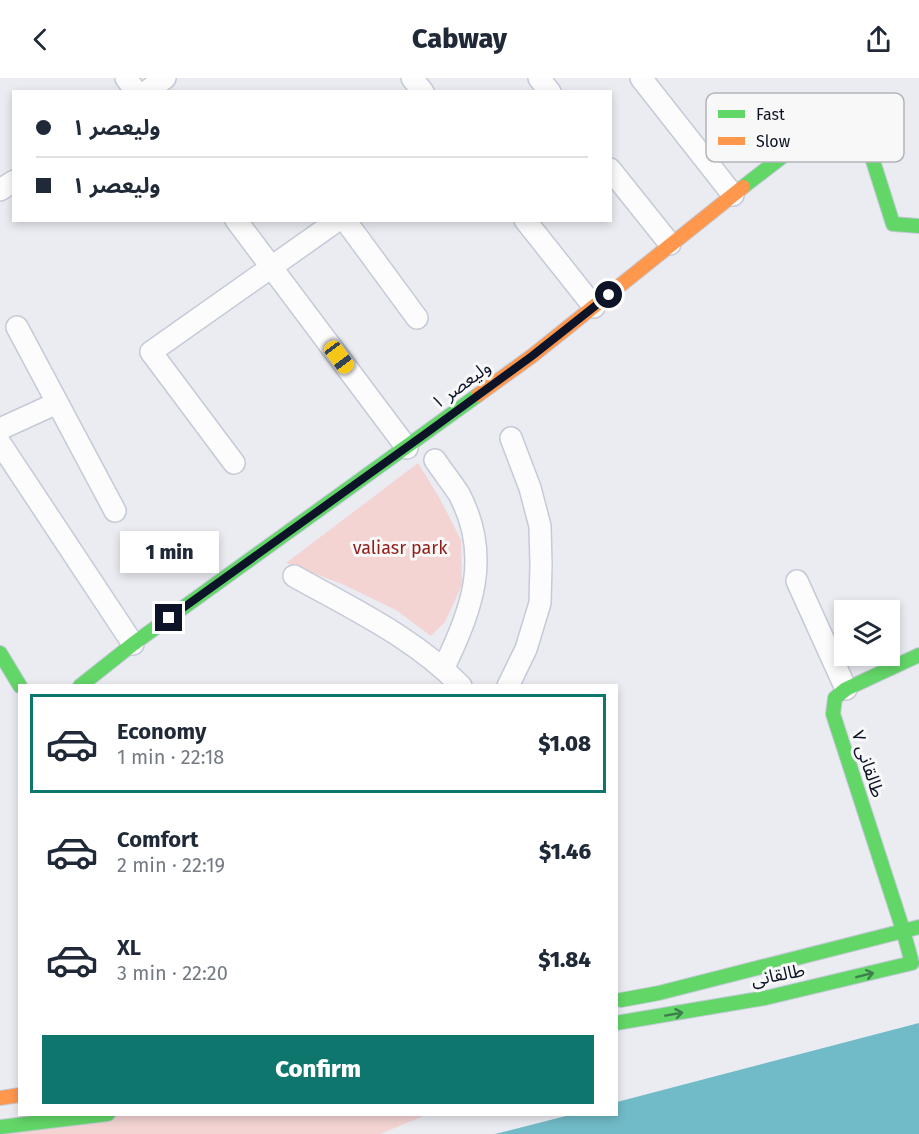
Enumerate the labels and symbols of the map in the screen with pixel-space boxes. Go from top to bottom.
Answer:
legend [706,93,904,162]
text: Fast [756,105,785,124]
text: Slow [756,132,791,151]
route start [595,281,622,308]
car [321,337,357,377]
street label: ولیعصر ۱ [427,356,495,414]
callout: 1 min [120,531,219,573]
park label: valiasr park [353,537,448,559]
route end [155,604,182,631]
street label: طالقانی ۷ [847,728,889,800]
street label: طالقانی [749,959,807,991]
one-way arrow [855,968,874,980]
one-way arrow [664,1008,684,1019]

